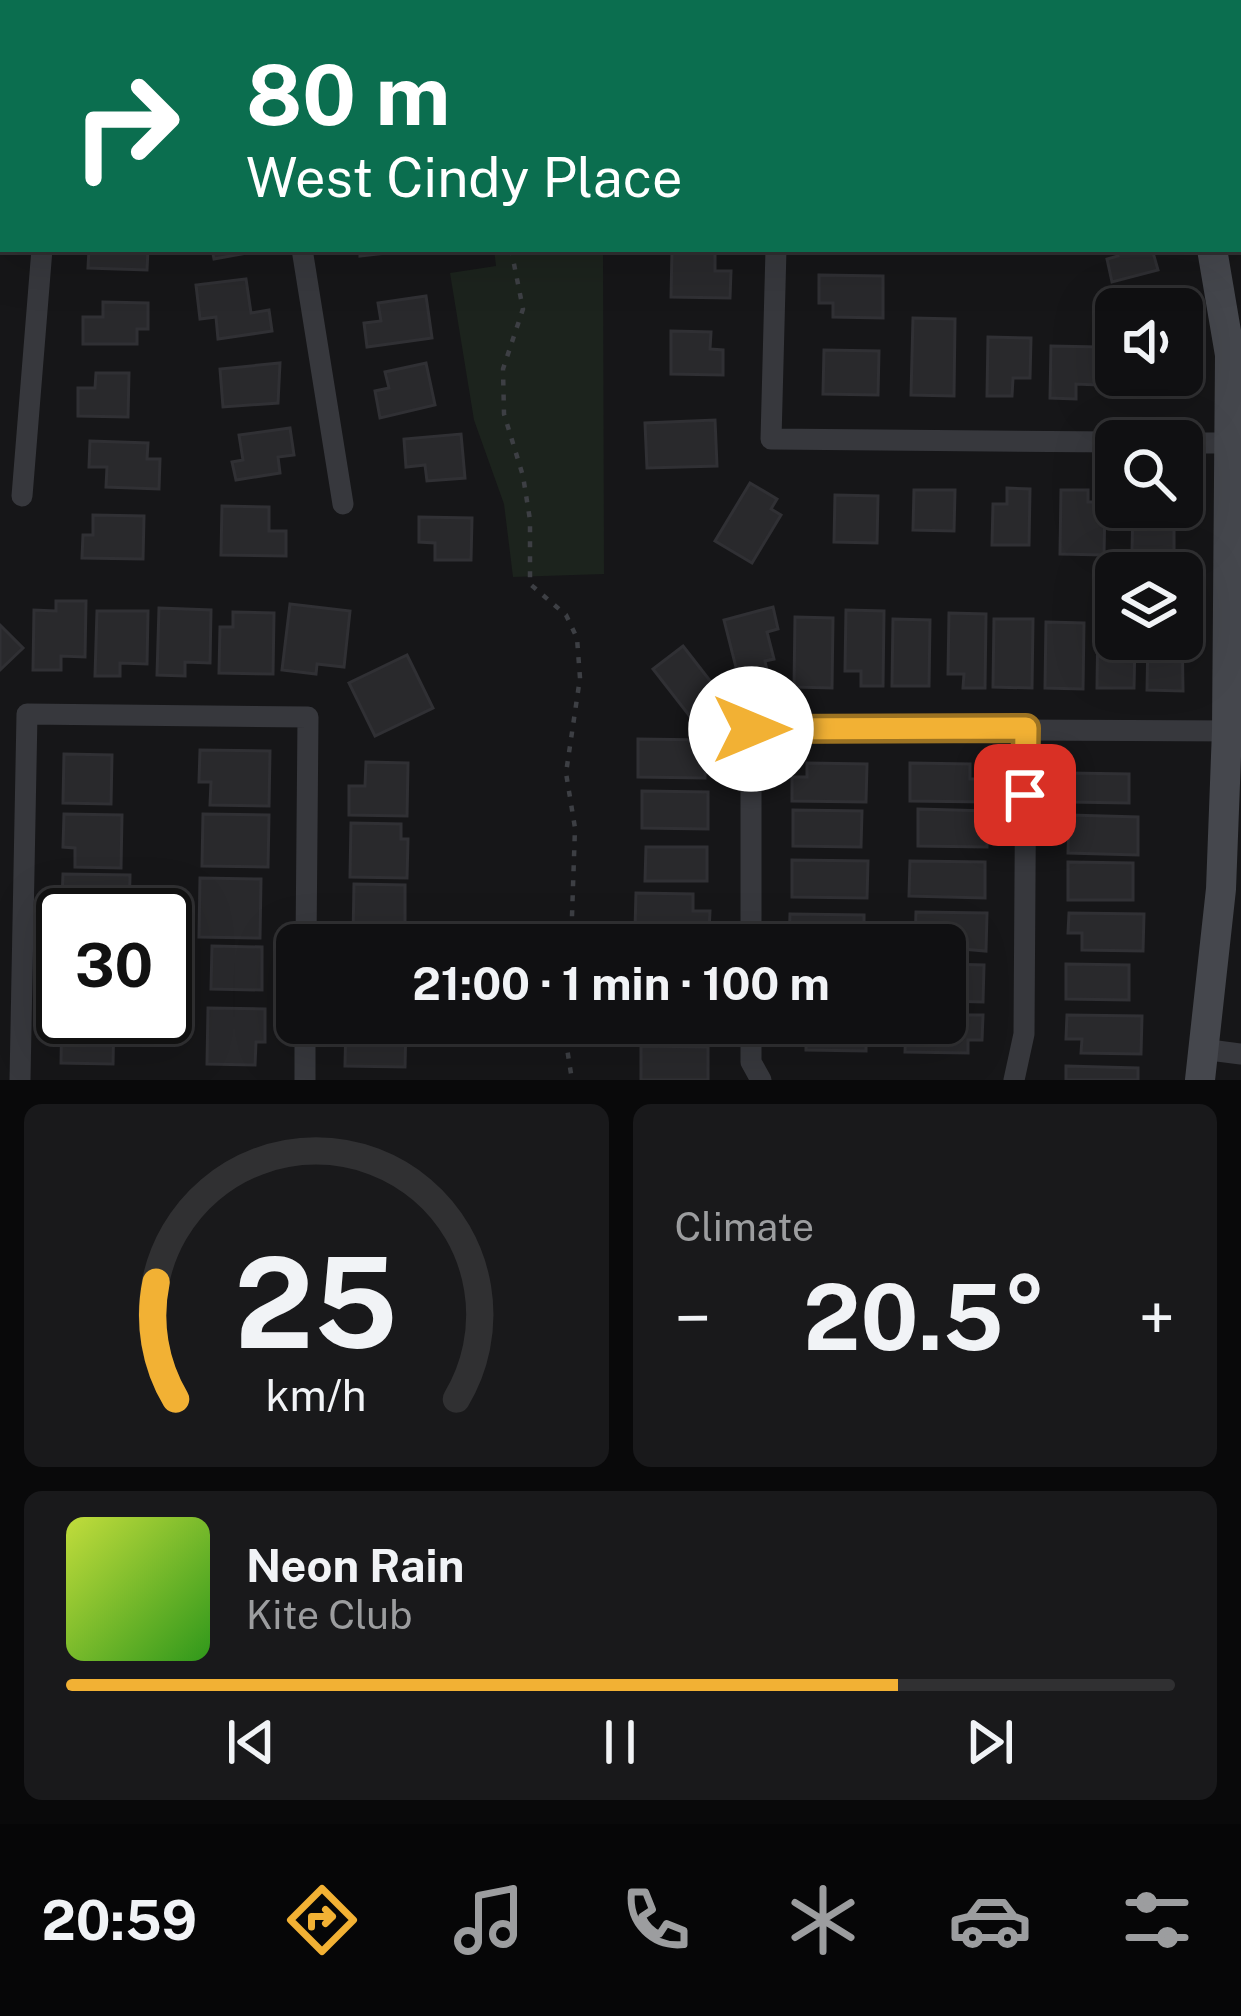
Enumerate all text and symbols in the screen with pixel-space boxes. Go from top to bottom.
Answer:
text: 80 m [246,45,450,144]
icon: right [48,48,204,204]
text: West Cindy Place [246,146,682,209]
map controls [1095,288,1203,660]
button: sound [1095,288,1203,396]
button: search [1095,420,1203,528]
button: layers [1095,552,1203,660]
position arrow [688,666,814,792]
pin [974,744,1076,846]
icon: arrive [992,762,1058,828]
speed limit sign: 30 [36,888,192,1044]
text: 21:00 · 1 min · 100 m [412,957,830,1010]
text: Climate [675,1204,814,1250]
text: 25 [235,1229,398,1376]
text: 20.5° [803,1264,1046,1370]
text: − [675,1279,711,1357]
text: + [1138,1279,1175,1357]
text: km/h [266,1369,367,1420]
text: Neon Rain [246,1539,464,1592]
text: Kite Club [246,1592,412,1638]
icon: previous [218,1709,284,1775]
icon: pause [587,1709,653,1775]
icon: next [957,1709,1023,1775]
icon: directions [280,1878,364,1962]
icon: music [447,1878,531,1962]
icon: phone [614,1878,698,1962]
icon: climate [781,1878,865,1962]
icon: car [948,1878,1032,1962]
icon: filters [1115,1878,1199,1962]
text: 20:59 [42,1889,197,1952]

